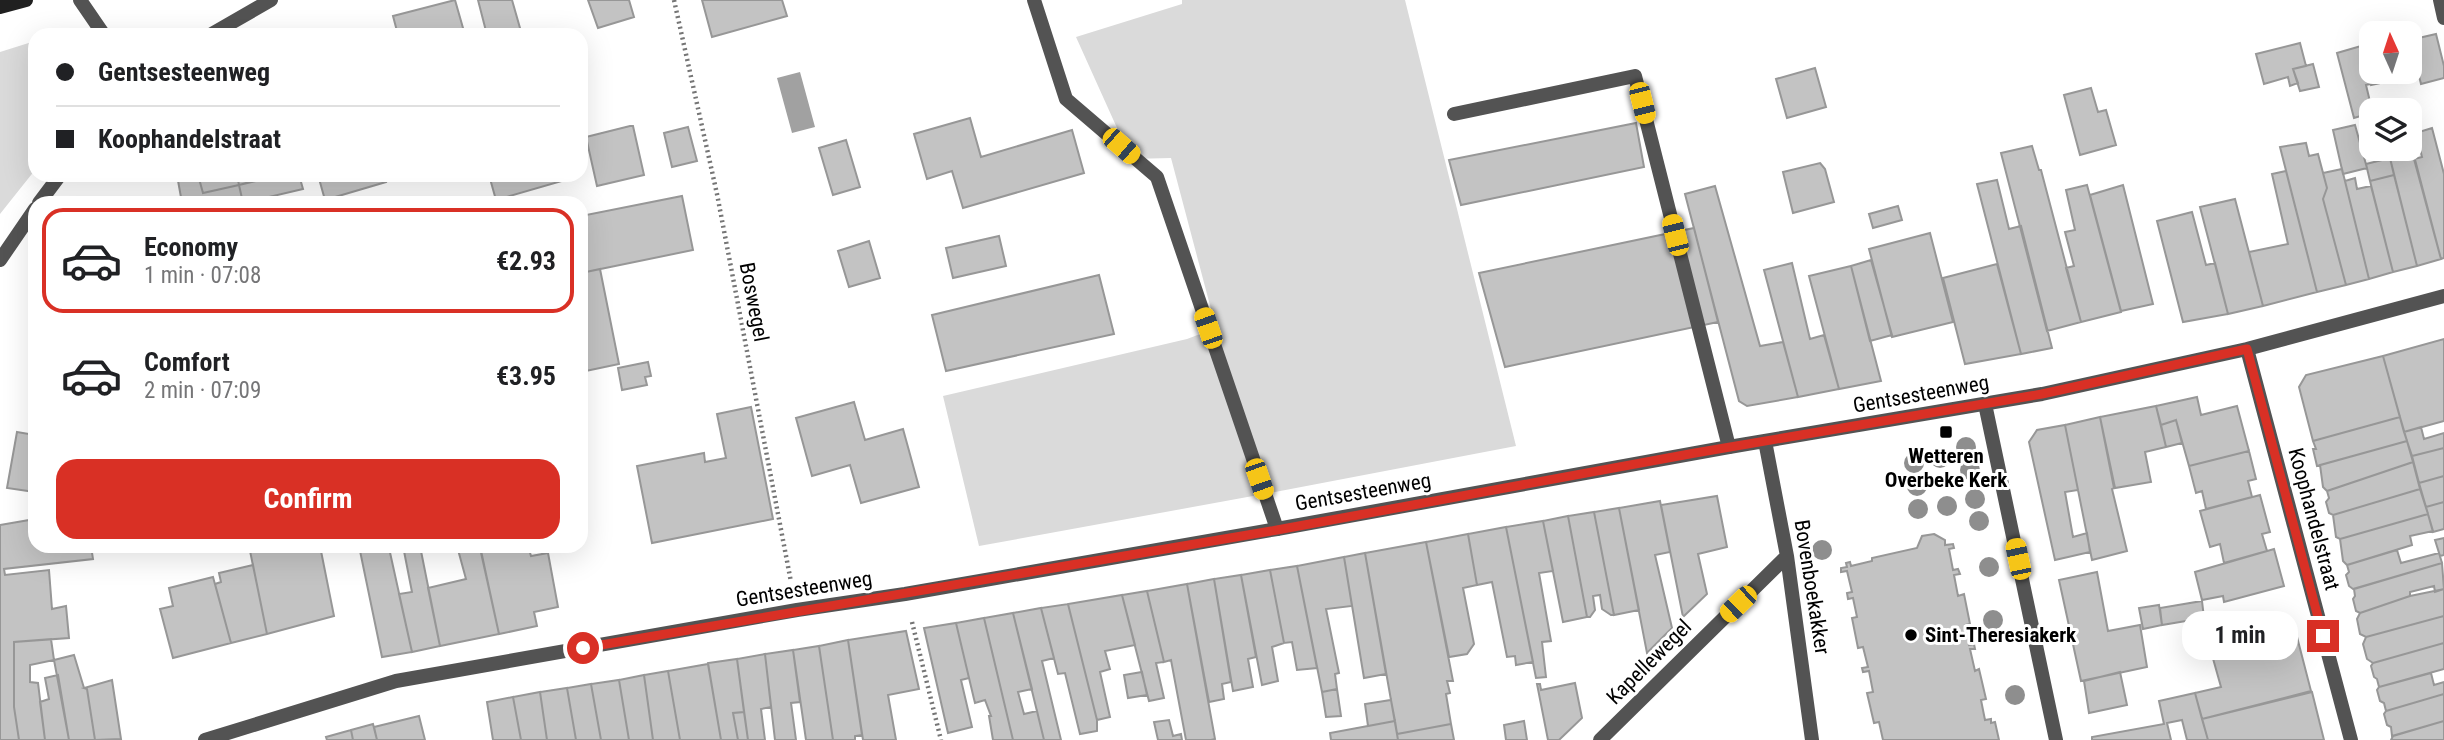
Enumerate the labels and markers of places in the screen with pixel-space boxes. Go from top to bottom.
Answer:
marker: Wetteren Overbeke Kerk [1938,424,1954,440]
place label: Wetteren Overbeke Kerk [1885,444,2008,492]
place label: Sint-Theresiakerk [1925,623,2077,647]
marker: Sint-Theresiakerk [1903,627,1919,643]

